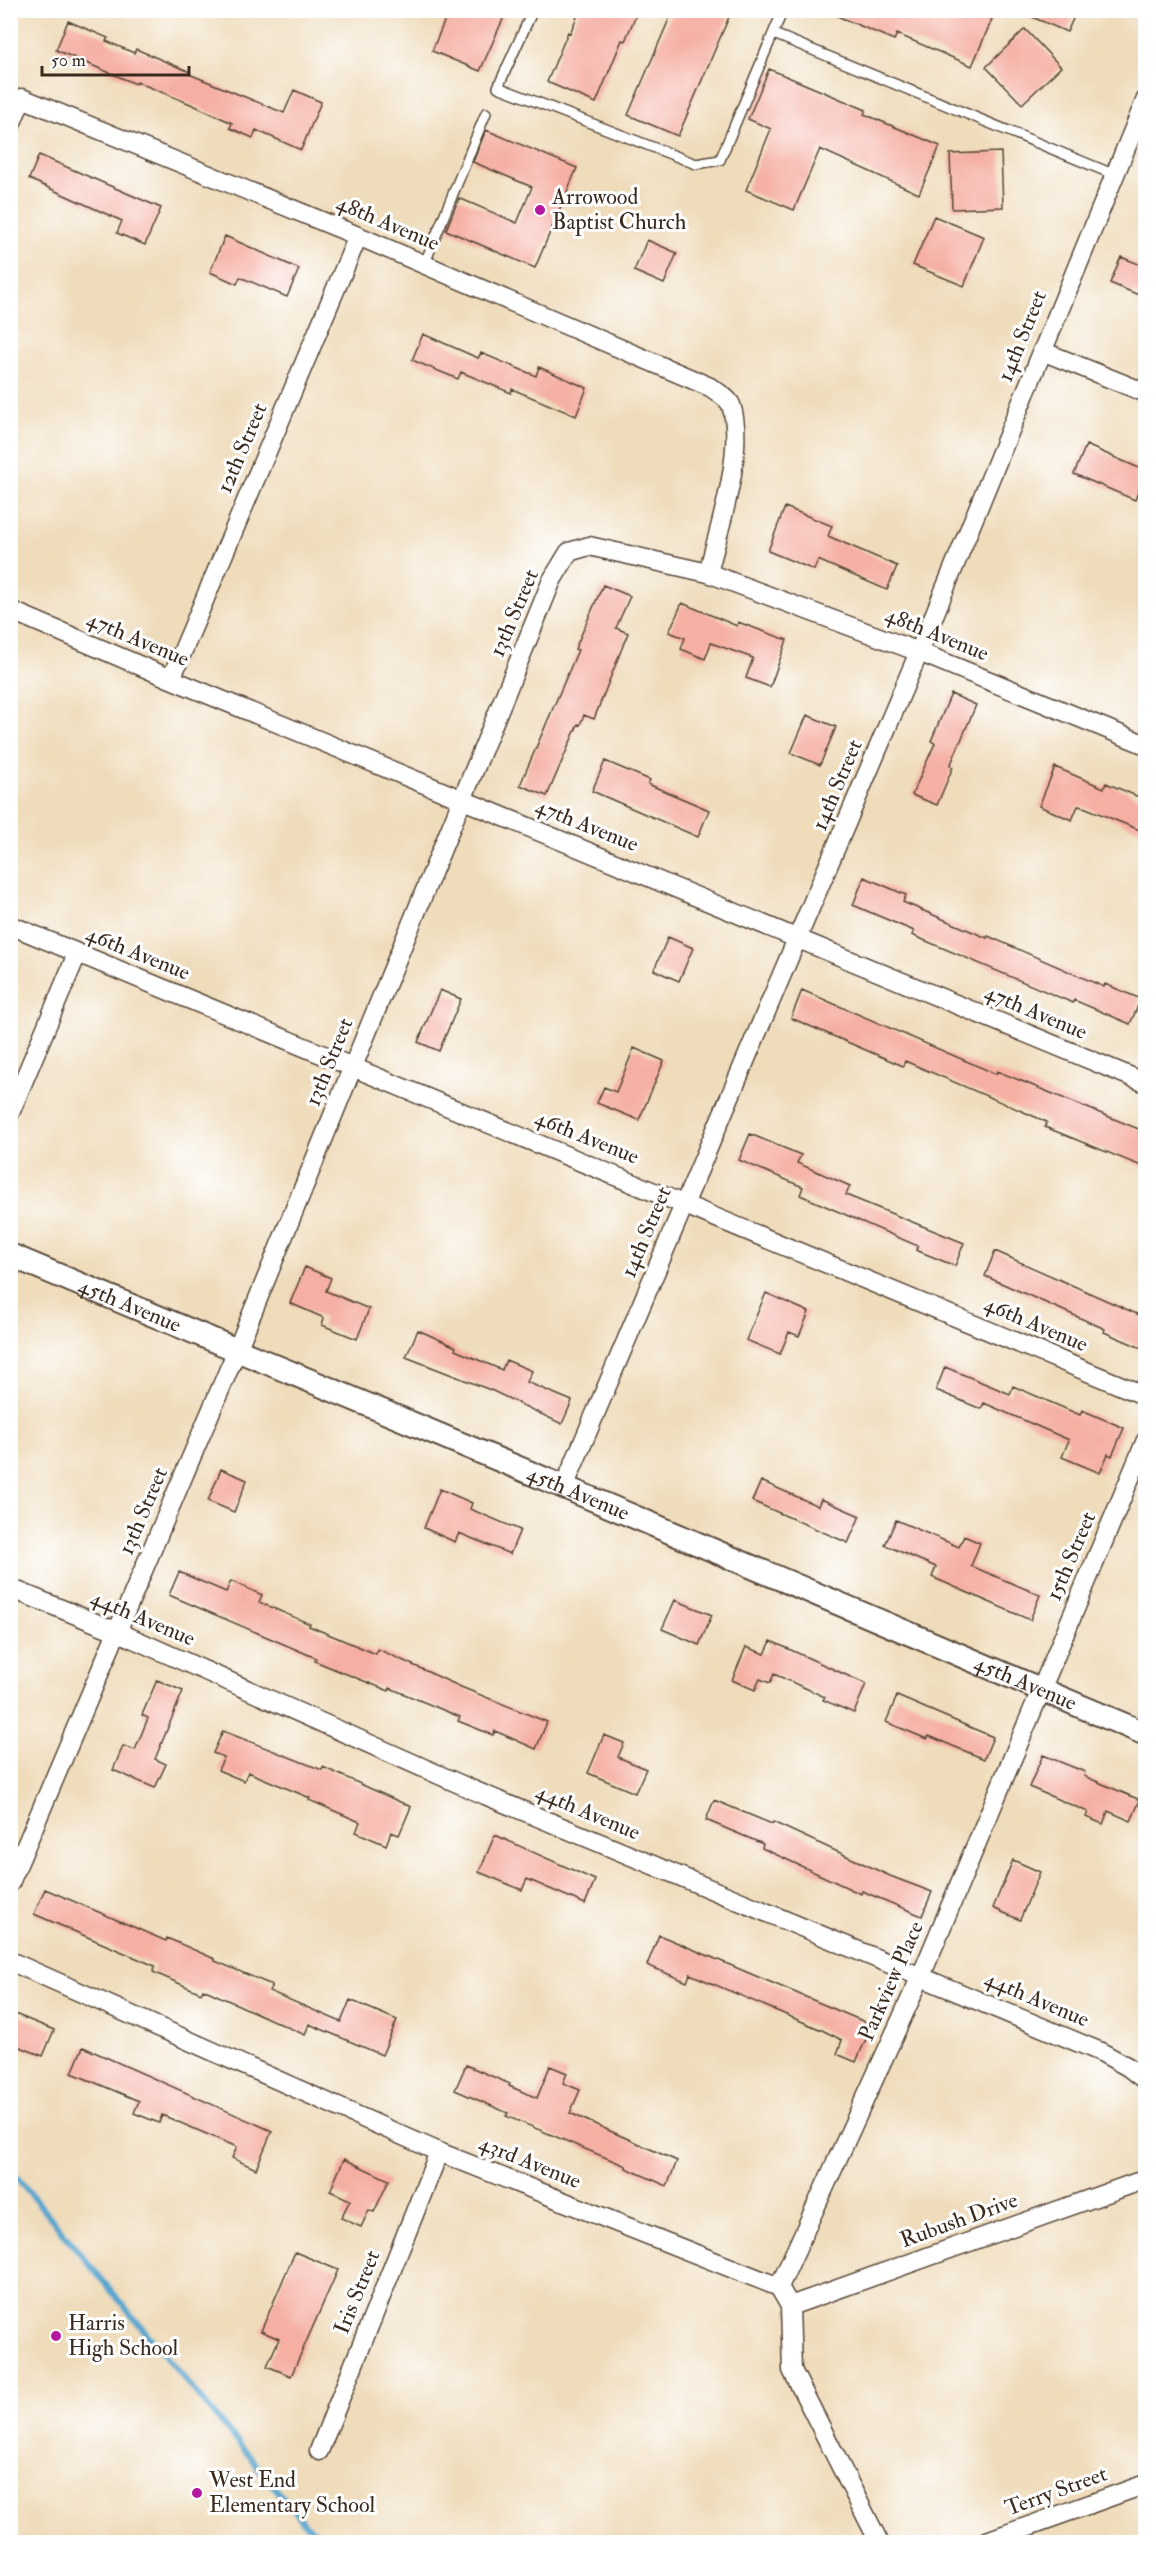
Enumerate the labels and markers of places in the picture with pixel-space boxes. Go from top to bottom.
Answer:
place label: Arrowood Baptist Church [551,183,687,237]
marker: Arrowood Baptist Church [533,203,547,217]
place label: Harris High School [68,2309,179,2362]
marker: Harris High School [49,2329,63,2343]
place label: West End Elementary School [208,2466,375,2519]
marker: West End Elementary School [190,2486,204,2500]

